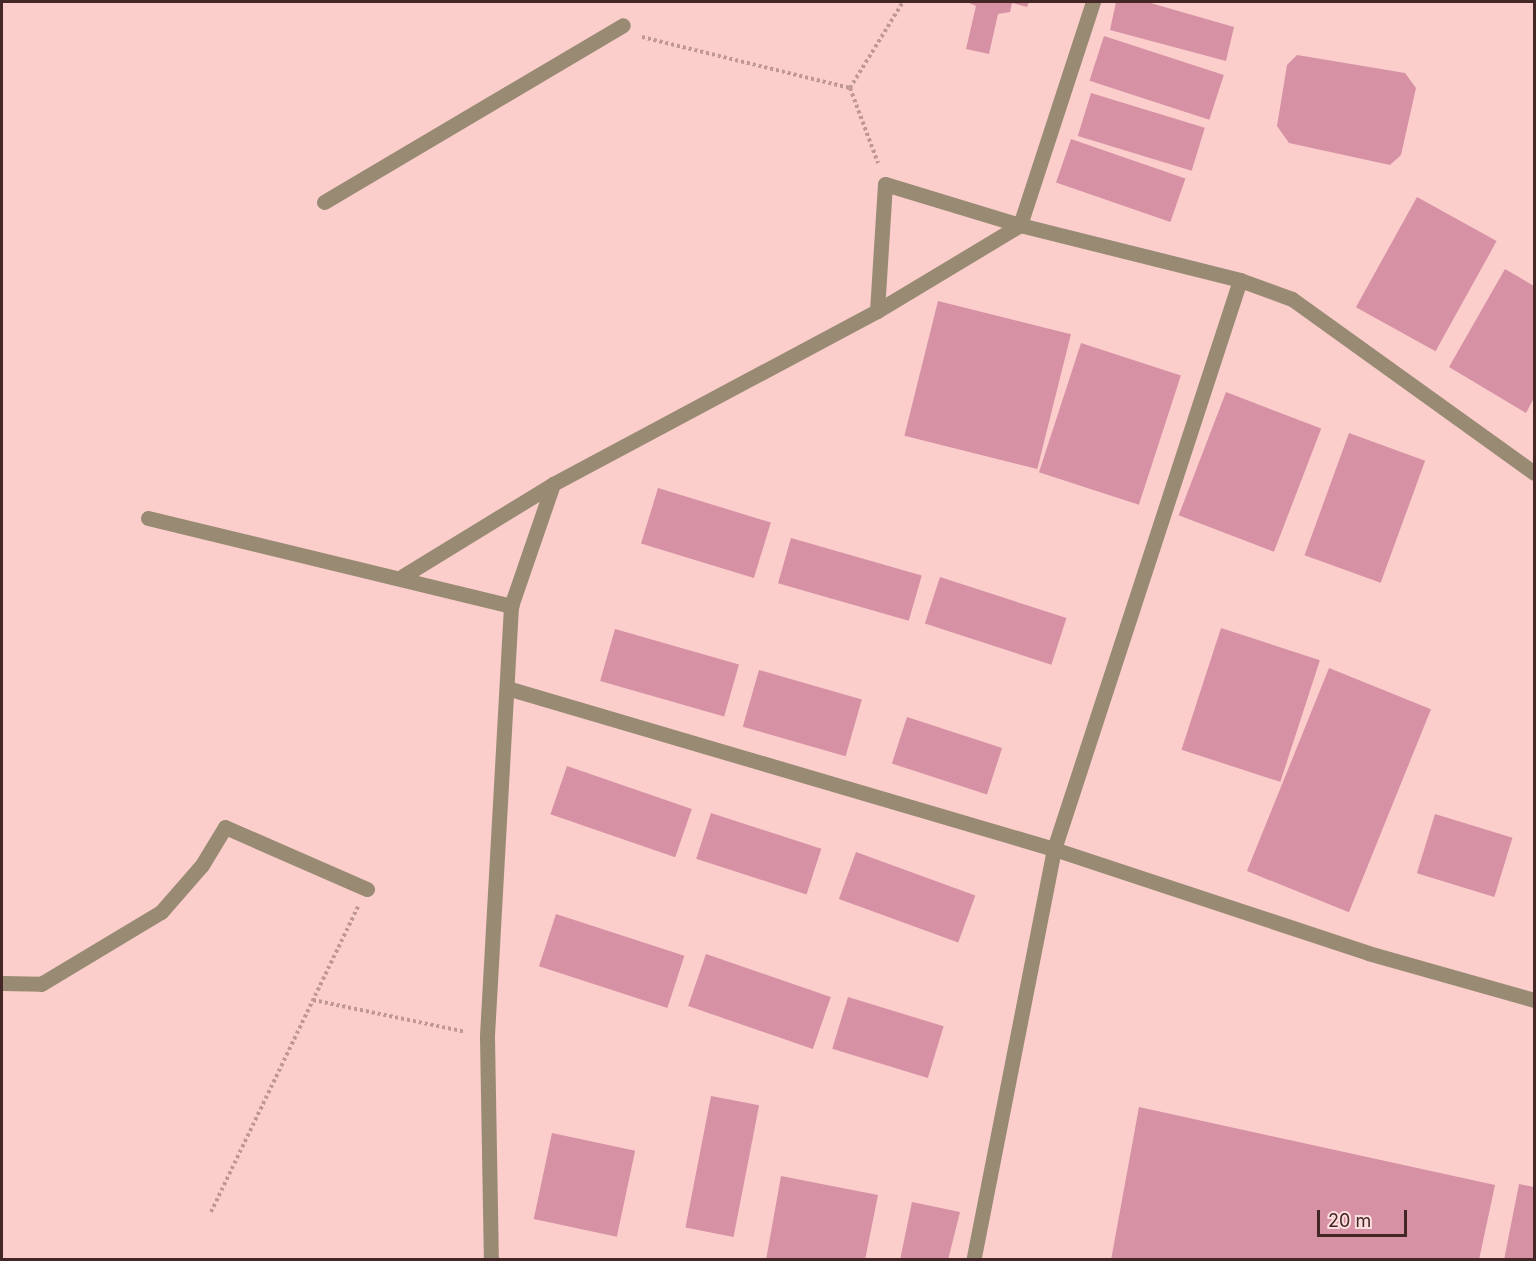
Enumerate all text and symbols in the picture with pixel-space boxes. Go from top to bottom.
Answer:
scale bar [1320,1198,1410,1236]
text: 20 m [1328,1210,1371,1231]

